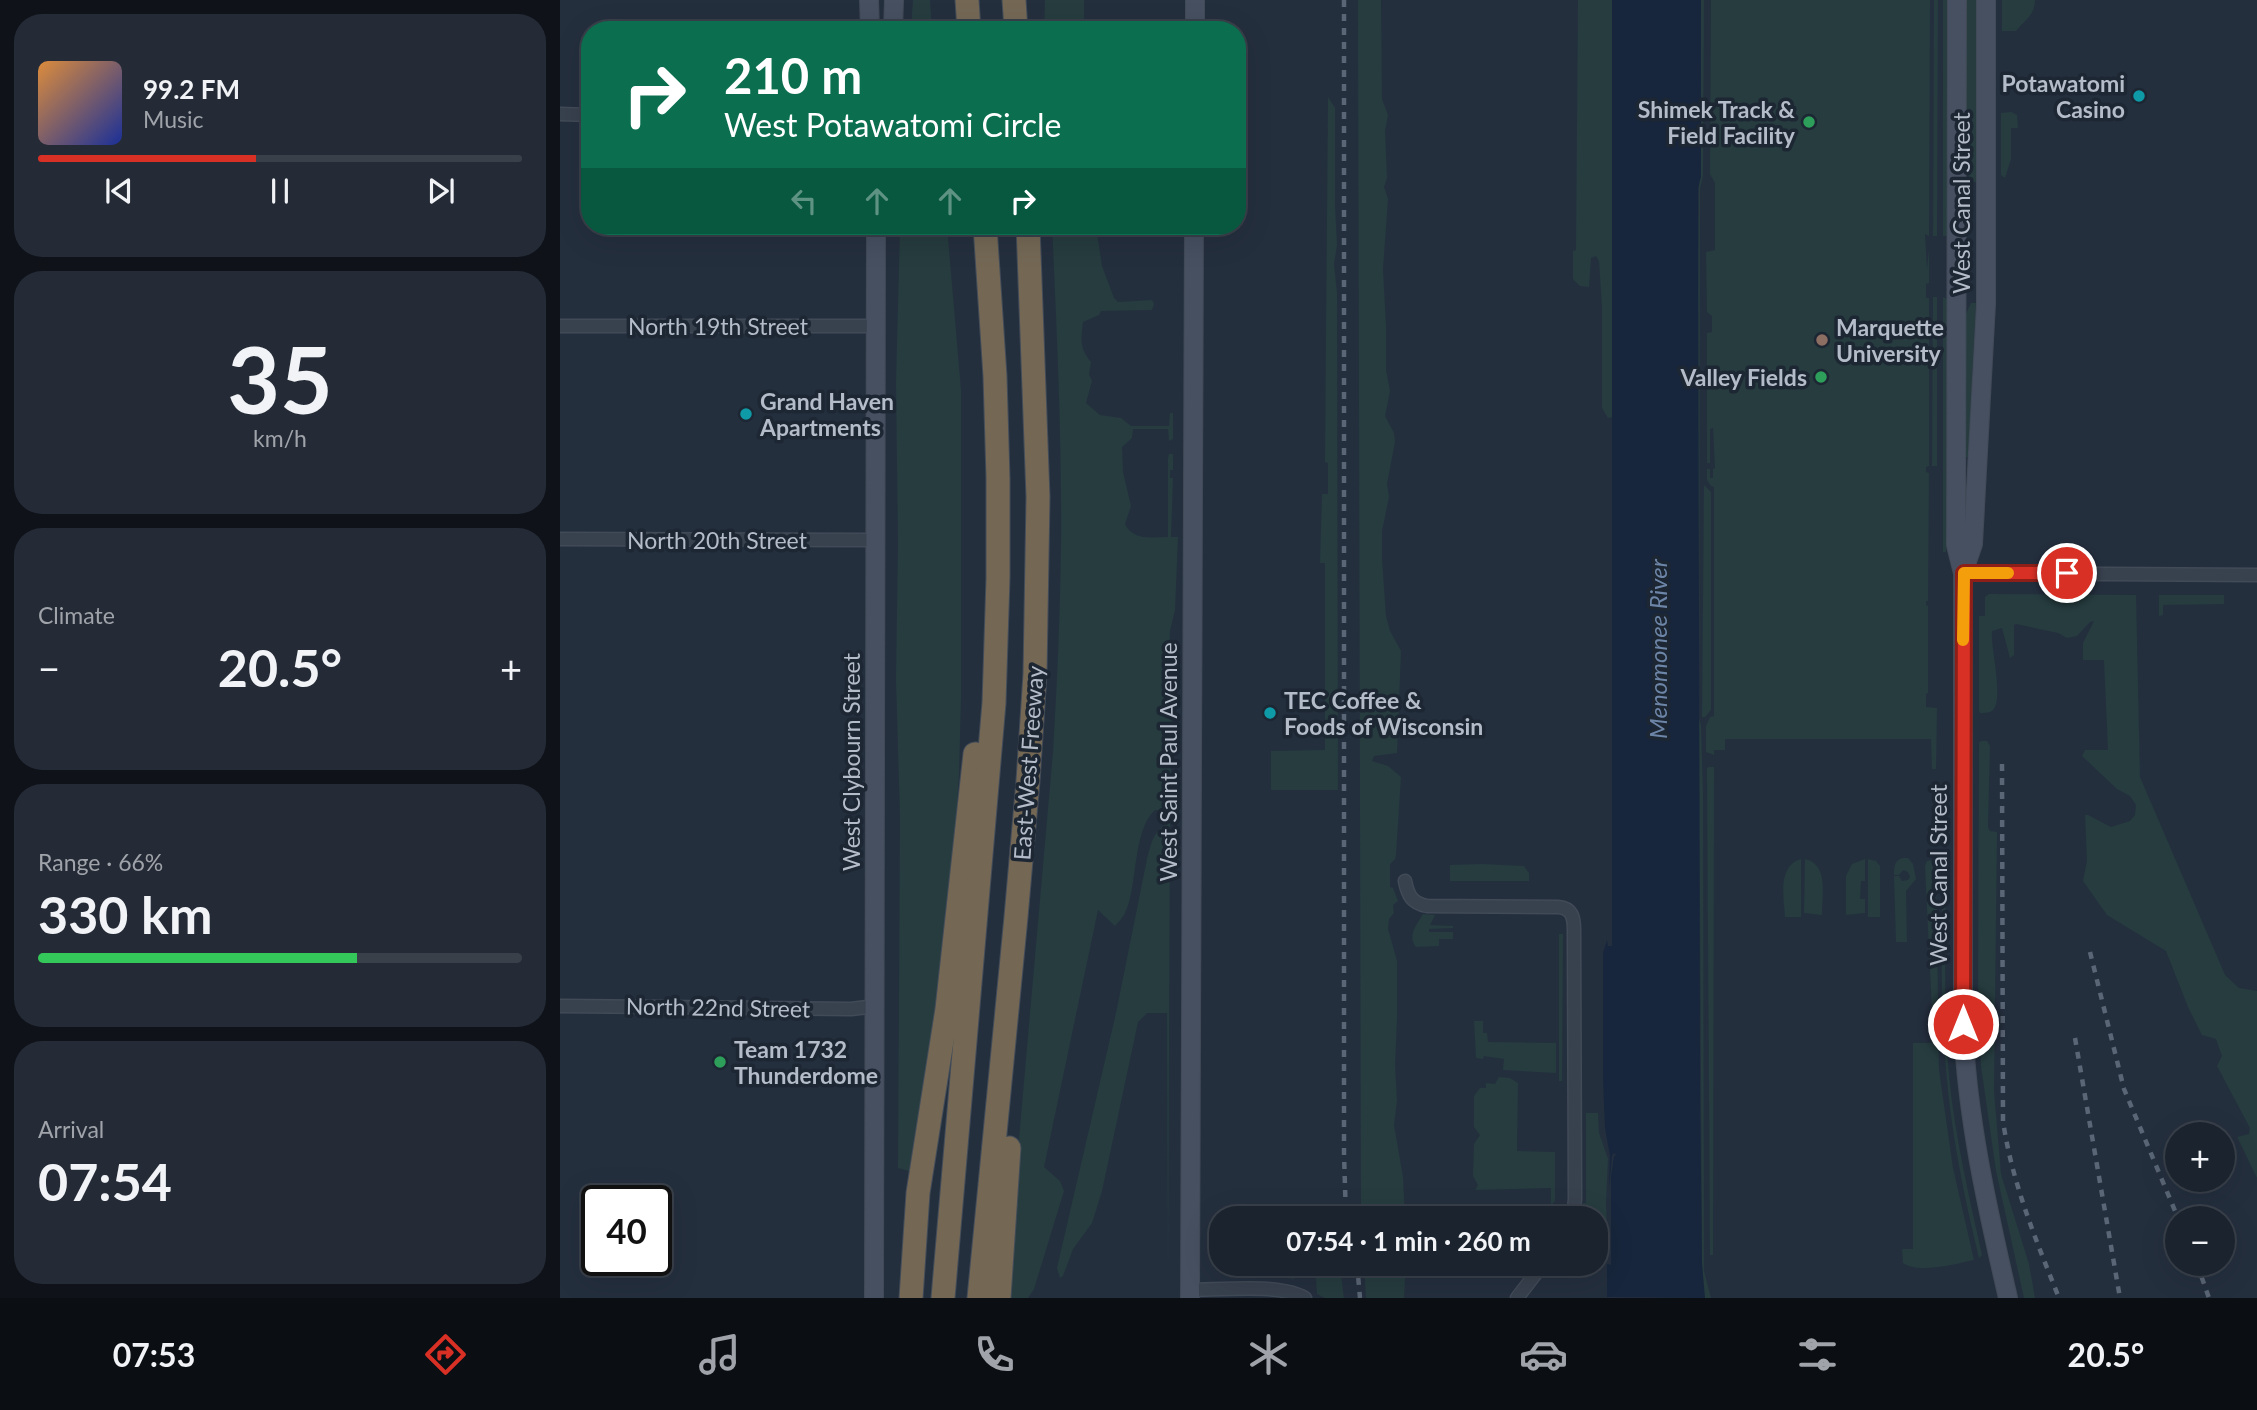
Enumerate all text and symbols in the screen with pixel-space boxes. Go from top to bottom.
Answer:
text: 210 m [724,46,862,104]
icon: right [609,49,700,140]
place label: Potawatomi Casino [2002,69,2125,123]
text: 99.2 FM [143,73,240,105]
marker: Potawatomi Casino [2131,88,2147,104]
place label: Shimek Track & Field Facility [1638,95,1796,149]
text: Music [143,105,203,133]
text: West Potawatomi Circle [724,105,1061,144]
street label: West Canal Street [1947,111,1975,294]
marker: Shimek Track & Field Facility [1801,114,1817,130]
icon: previous [100,172,138,210]
icon: pause [261,172,299,210]
icon: next [422,172,460,210]
icon: left [785,182,823,220]
icon: ahead [858,182,896,220]
icon: ahead [931,182,969,220]
icon: right [1004,182,1042,220]
street label: North 19th Street [628,312,809,340]
place label: Marquette University [1836,313,1944,367]
text: 35 [227,324,333,433]
marker: Marquette University [1814,332,1830,348]
place label: Valley Fields [1680,363,1807,391]
marker: Valley Fields [1813,369,1829,385]
place label: Grand Haven Apartments [759,387,894,441]
marker: Grand Haven Apartments [738,406,754,422]
text: km/h [253,424,307,452]
street label: North 20th Street [627,526,808,554]
pin [2037,543,2097,603]
icon: arrive [2048,554,2086,592]
water label: Menomonee River [1643,558,1672,739]
text: Climate [38,601,115,629]
text: 20.5° [218,636,342,698]
street label: West Saint Paul Avenue [1154,642,1182,882]
text: − [38,645,60,691]
text: + [500,645,522,691]
street label: West Clybourn Street [837,652,865,871]
street label: East-West Freeway [1007,665,1049,861]
place label: TEC Coffee & Foods of Wisconsin [1284,686,1483,740]
marker: TEC Coffee & Foods of Wisconsin [1262,705,1278,721]
street label: West Canal Street [1924,783,1952,966]
text: Range · 66% [38,848,163,876]
text: 330 km [38,883,212,945]
position arrow [1926,987,2000,1061]
street label: North 22nd Street [626,991,811,1023]
place label: Team 1732 Thunderdome [734,1035,878,1089]
marker: Team 1732 Thunderdome [712,1054,728,1070]
text: Arrival [38,1115,104,1143]
map controls [2165,1122,2235,1276]
button: + [2165,1122,2235,1192]
text: 07:54 [38,1150,172,1212]
speed limit sign: 40 [581,1185,672,1276]
button: − [2165,1206,2235,1276]
text: 07:54 · 1 min · 260 m [1286,1225,1531,1257]
icon: directions [421,1330,470,1379]
icon: music [695,1330,744,1379]
icon: phone [970,1330,1019,1379]
icon: climate [1244,1330,1293,1379]
icon: car [1519,1330,1568,1379]
icon: filters [1793,1330,1842,1379]
text: 07:53 [113,1335,195,1374]
text: 20.5° [2068,1335,2144,1374]

